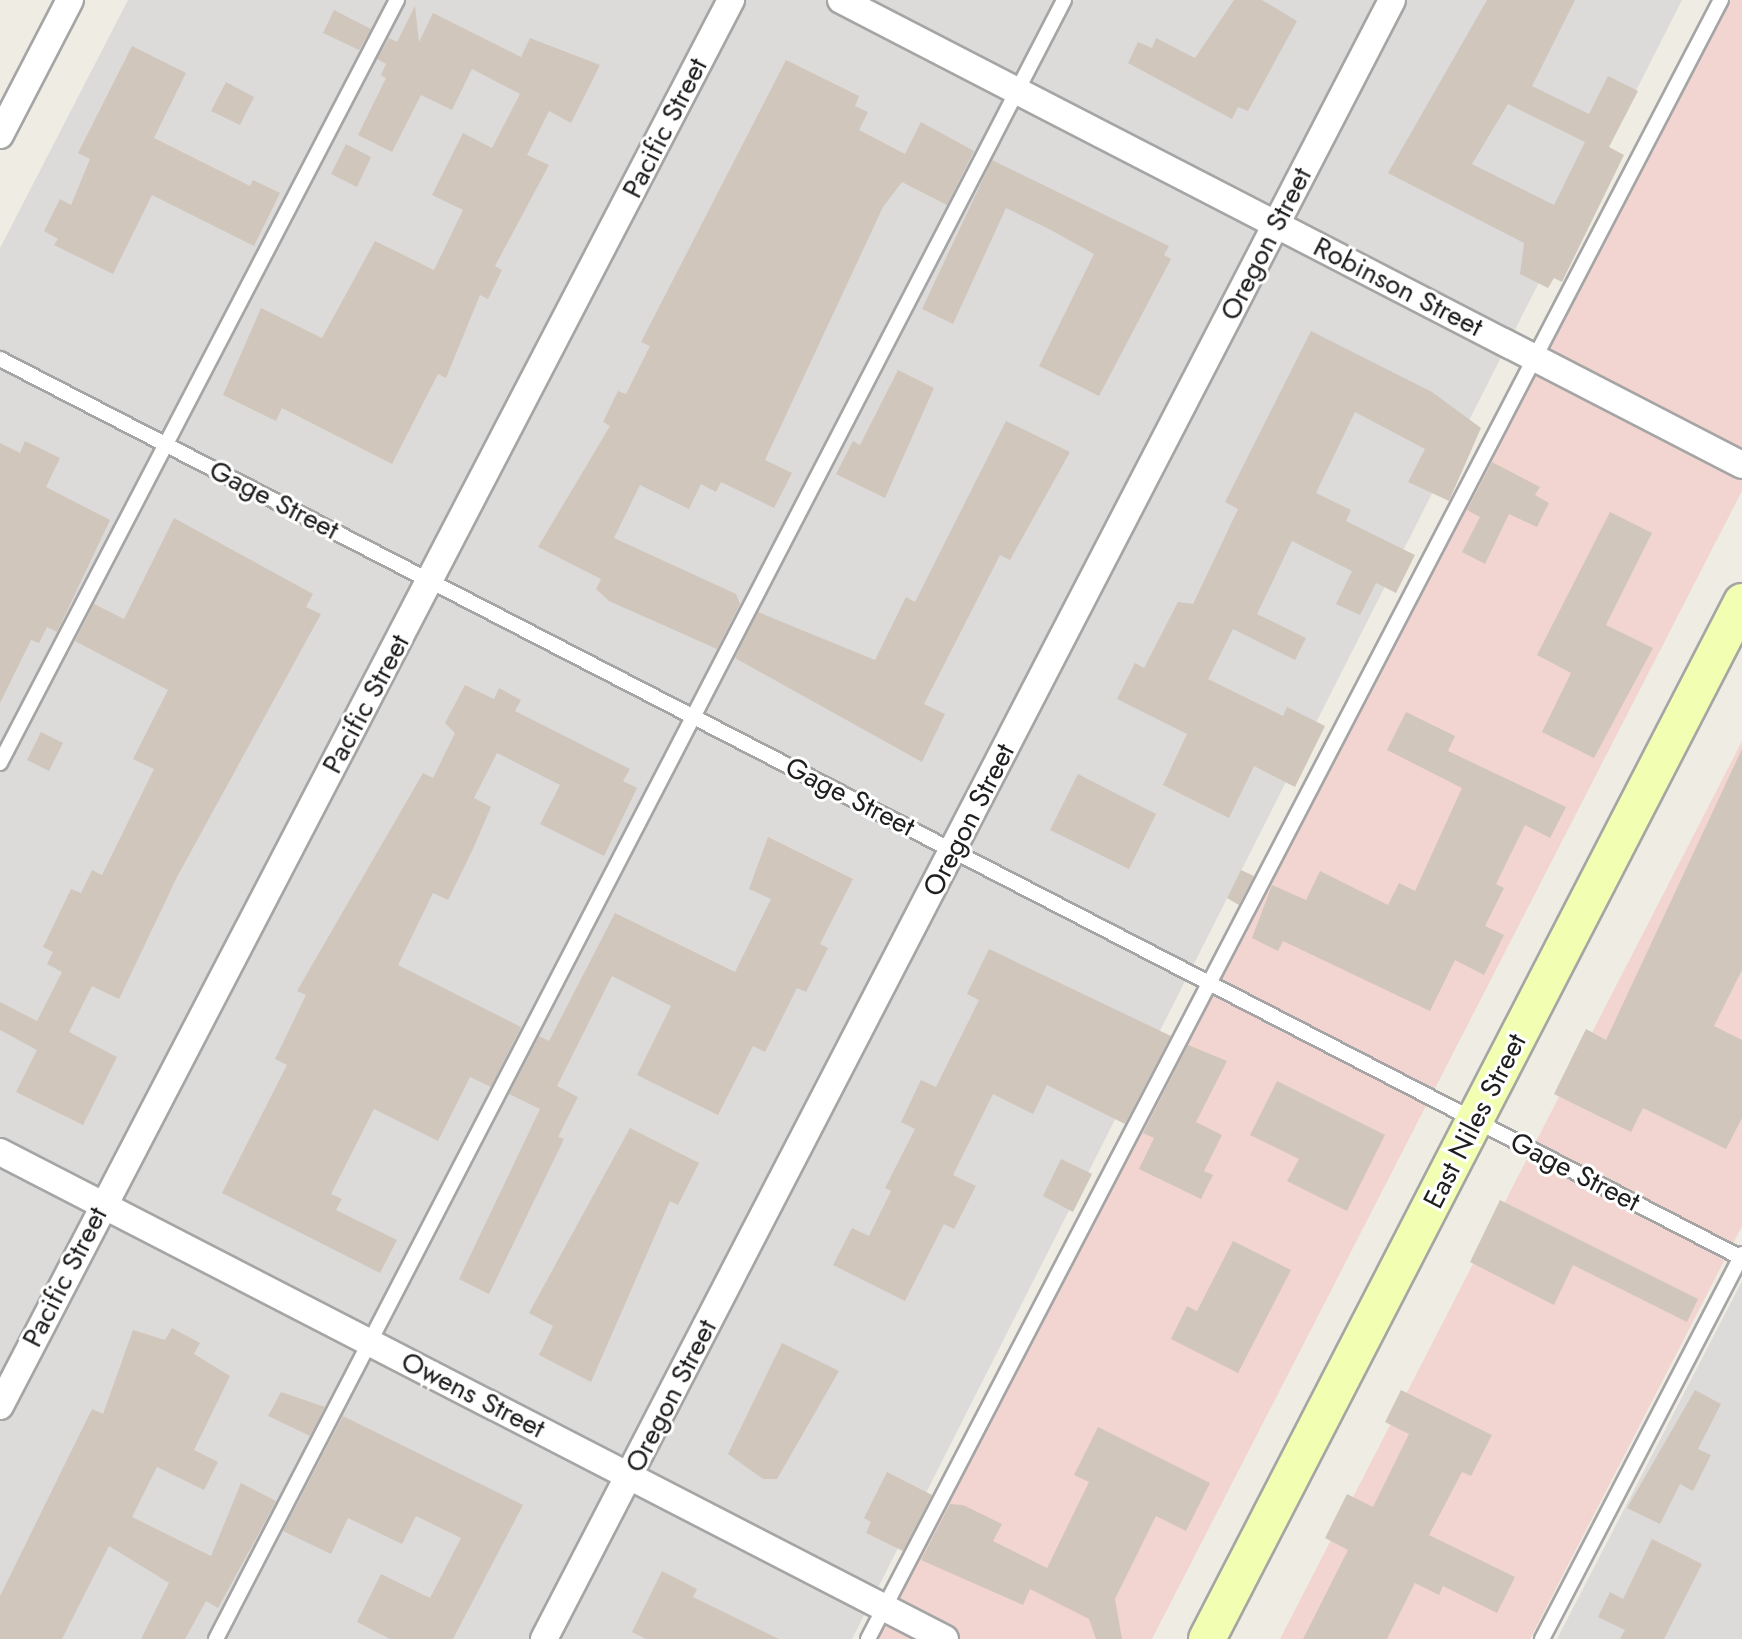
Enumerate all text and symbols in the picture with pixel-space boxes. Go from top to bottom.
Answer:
street label: Pacific Street [615,52,715,204]
street label: Oregon Street [1213,162,1319,326]
street label: Robinson Street [1308,230,1488,344]
street label: Gage Street [204,453,344,547]
street label: Pacific Street [315,629,417,779]
street label: Oregon Street [916,738,1022,902]
street label: Gage Street [780,750,920,844]
street label: East Niles Street [1417,1028,1533,1214]
street label: Gage Street [1505,1125,1645,1219]
street label: Pacific Street [15,1201,115,1353]
street label: Oregon Street [618,1314,724,1478]
street label: Owens Street [396,1344,550,1446]

